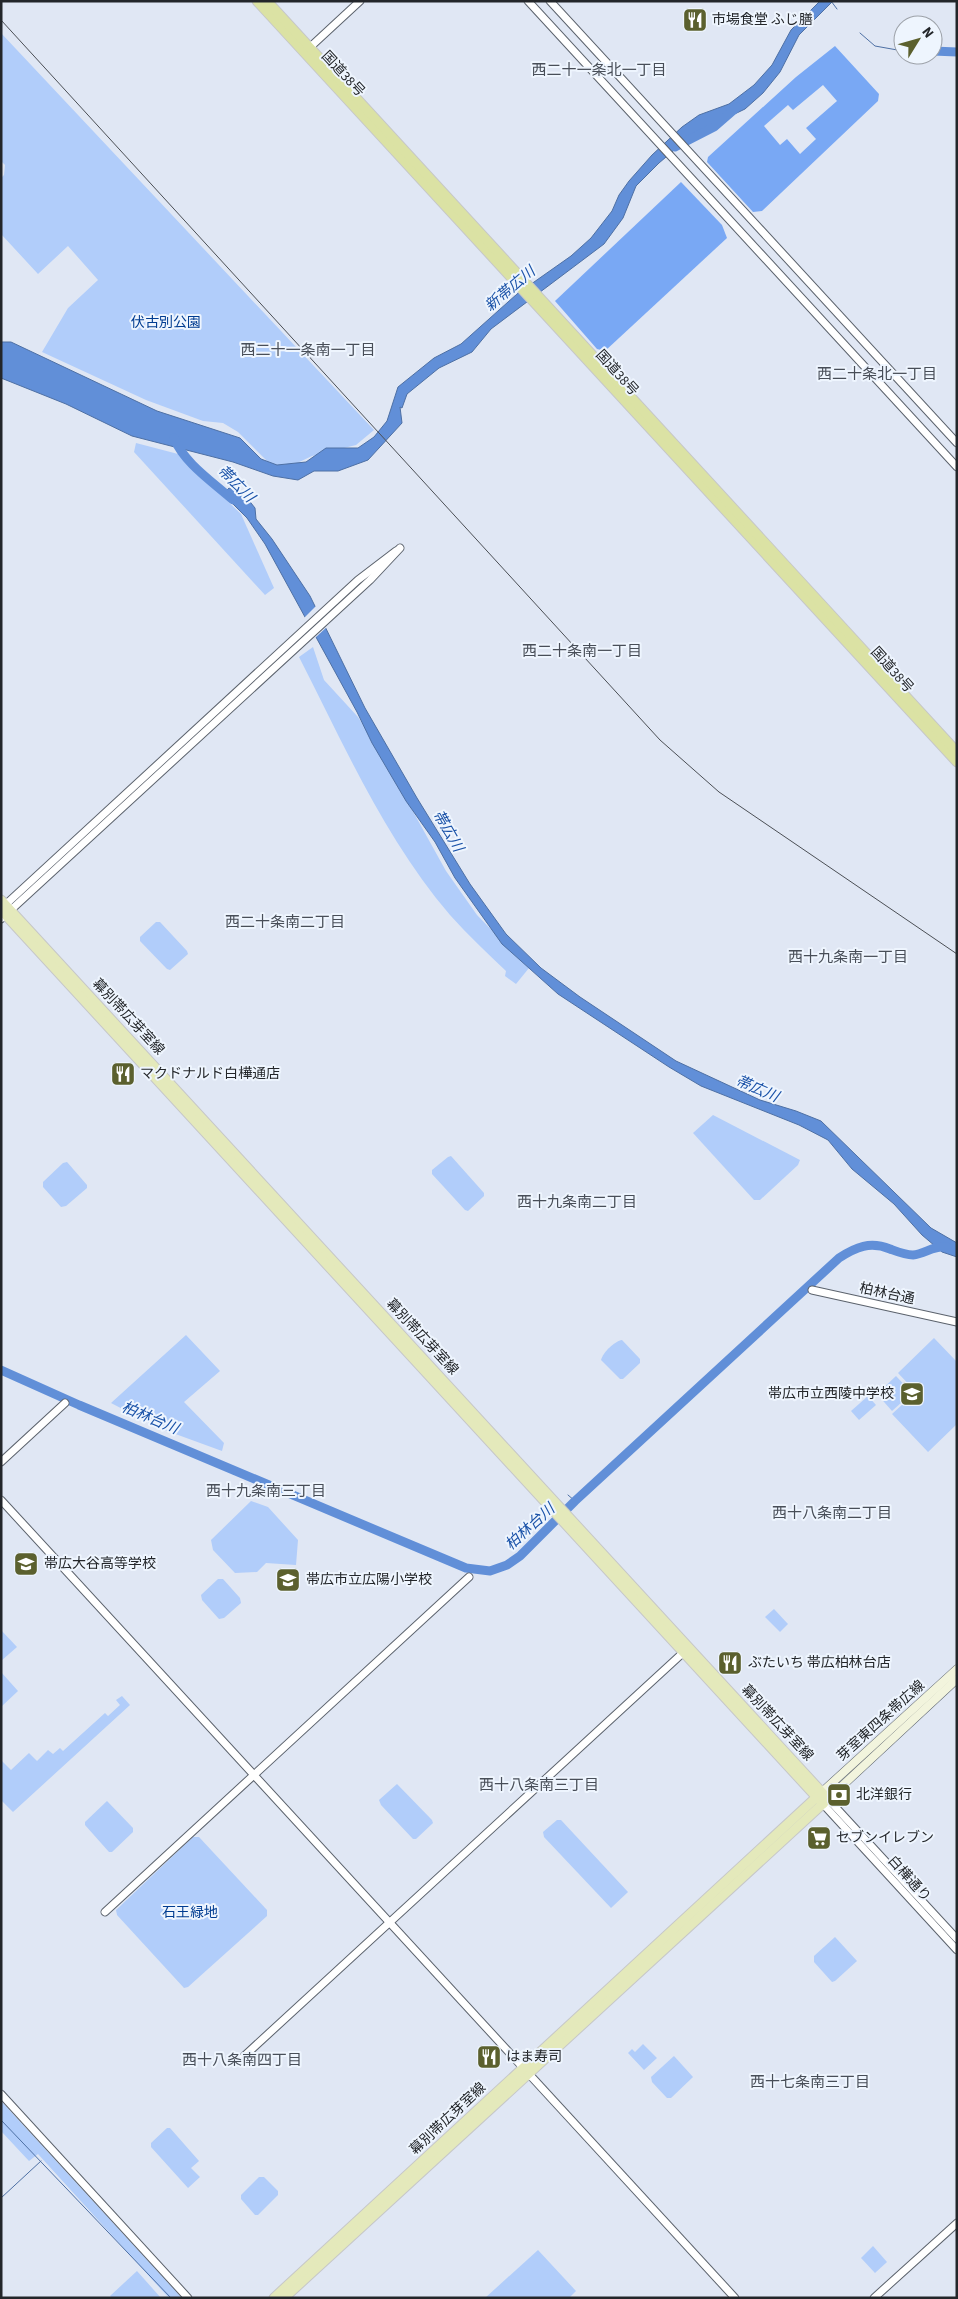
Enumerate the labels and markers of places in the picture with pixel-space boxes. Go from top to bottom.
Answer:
restaurant icon: 市場食堂 ふじ膳 [682,7,708,33]
place label: 市場食堂 ふじ膳 [712,10,813,30]
restaurant icon: マクドナルド白樺通店 [110,1061,136,1087]
place label: マクドナルド白樺通店 [140,1064,280,1084]
school or university icon: 帯広市立西陵中学校 [899,1381,925,1407]
place label: 帯広市立西陵中学校 [768,1384,894,1404]
school or university icon: 帯広大谷高等学校 [13,1551,39,1577]
place label: 帯広大谷高等学校 [44,1554,156,1574]
school or university icon: 帯広市立広陽小学校 [275,1567,301,1593]
place label: 帯広市立広陽小学校 [306,1570,432,1590]
restaurant icon: ぶたいち 帯広柏林台店 [717,1650,743,1676]
place label: ぶたいち 帯広柏林台店 [748,1653,891,1673]
bank icon: 北洋銀行 [826,1782,852,1808]
place label: 北洋銀行 [856,1785,912,1805]
supermarket icon: セブンイレブン [806,1825,832,1851]
place label: セブンイレブン [836,1828,934,1848]
restaurant icon: はま寿司 [476,2044,502,2070]
place label: はま寿司 [506,2047,562,2067]

